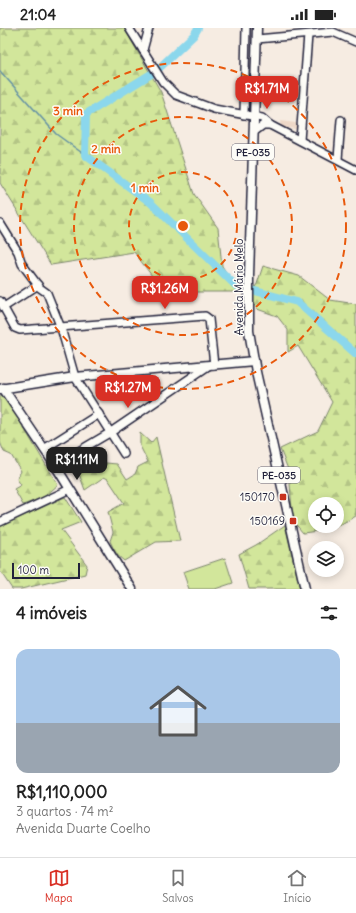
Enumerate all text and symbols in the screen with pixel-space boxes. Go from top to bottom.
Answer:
text: 21:04 [20,5,56,24]
pin: R$1.71M [230,76,304,110]
text: R$1.71M [244,80,290,97]
text: 3 min [53,103,83,118]
text: 2 min [91,141,121,156]
road number: PE-035 [232,144,274,160]
text: 1 min [131,180,159,195]
centre of rings [176,219,190,233]
street label: Avenida Mário Melo [232,239,246,335]
pin: R$1.26M [128,276,202,310]
text: R$1.26M [141,280,189,297]
pin: R$1.27M [91,375,165,409]
text: R$1.27M [104,379,152,396]
pin: R$1.11M [40,447,114,481]
text: R$1.11M [55,451,99,468]
road number: PE-035 [258,467,300,483]
place label: 150170 [240,490,275,504]
marker: 150170 [278,492,288,502]
map controls [308,497,344,577]
button: locate [308,497,344,533]
place label: 150169 [250,514,285,528]
marker: 150169 [288,516,298,526]
button: layers [308,541,344,577]
scale bar [12,561,80,580]
text: 100 m [18,563,49,577]
text: 4 imóveis [16,602,87,624]
icon: filters [318,602,340,624]
icon: home [142,675,214,747]
text: R$1,110,000 [16,781,107,803]
text: 3 quartos · 74 m² [16,803,114,820]
text: Avenida Duarte Coelho [16,820,150,837]
tab: Mapa [45,867,73,905]
tab: Salvos [162,867,194,905]
tab: Início [283,867,311,905]

